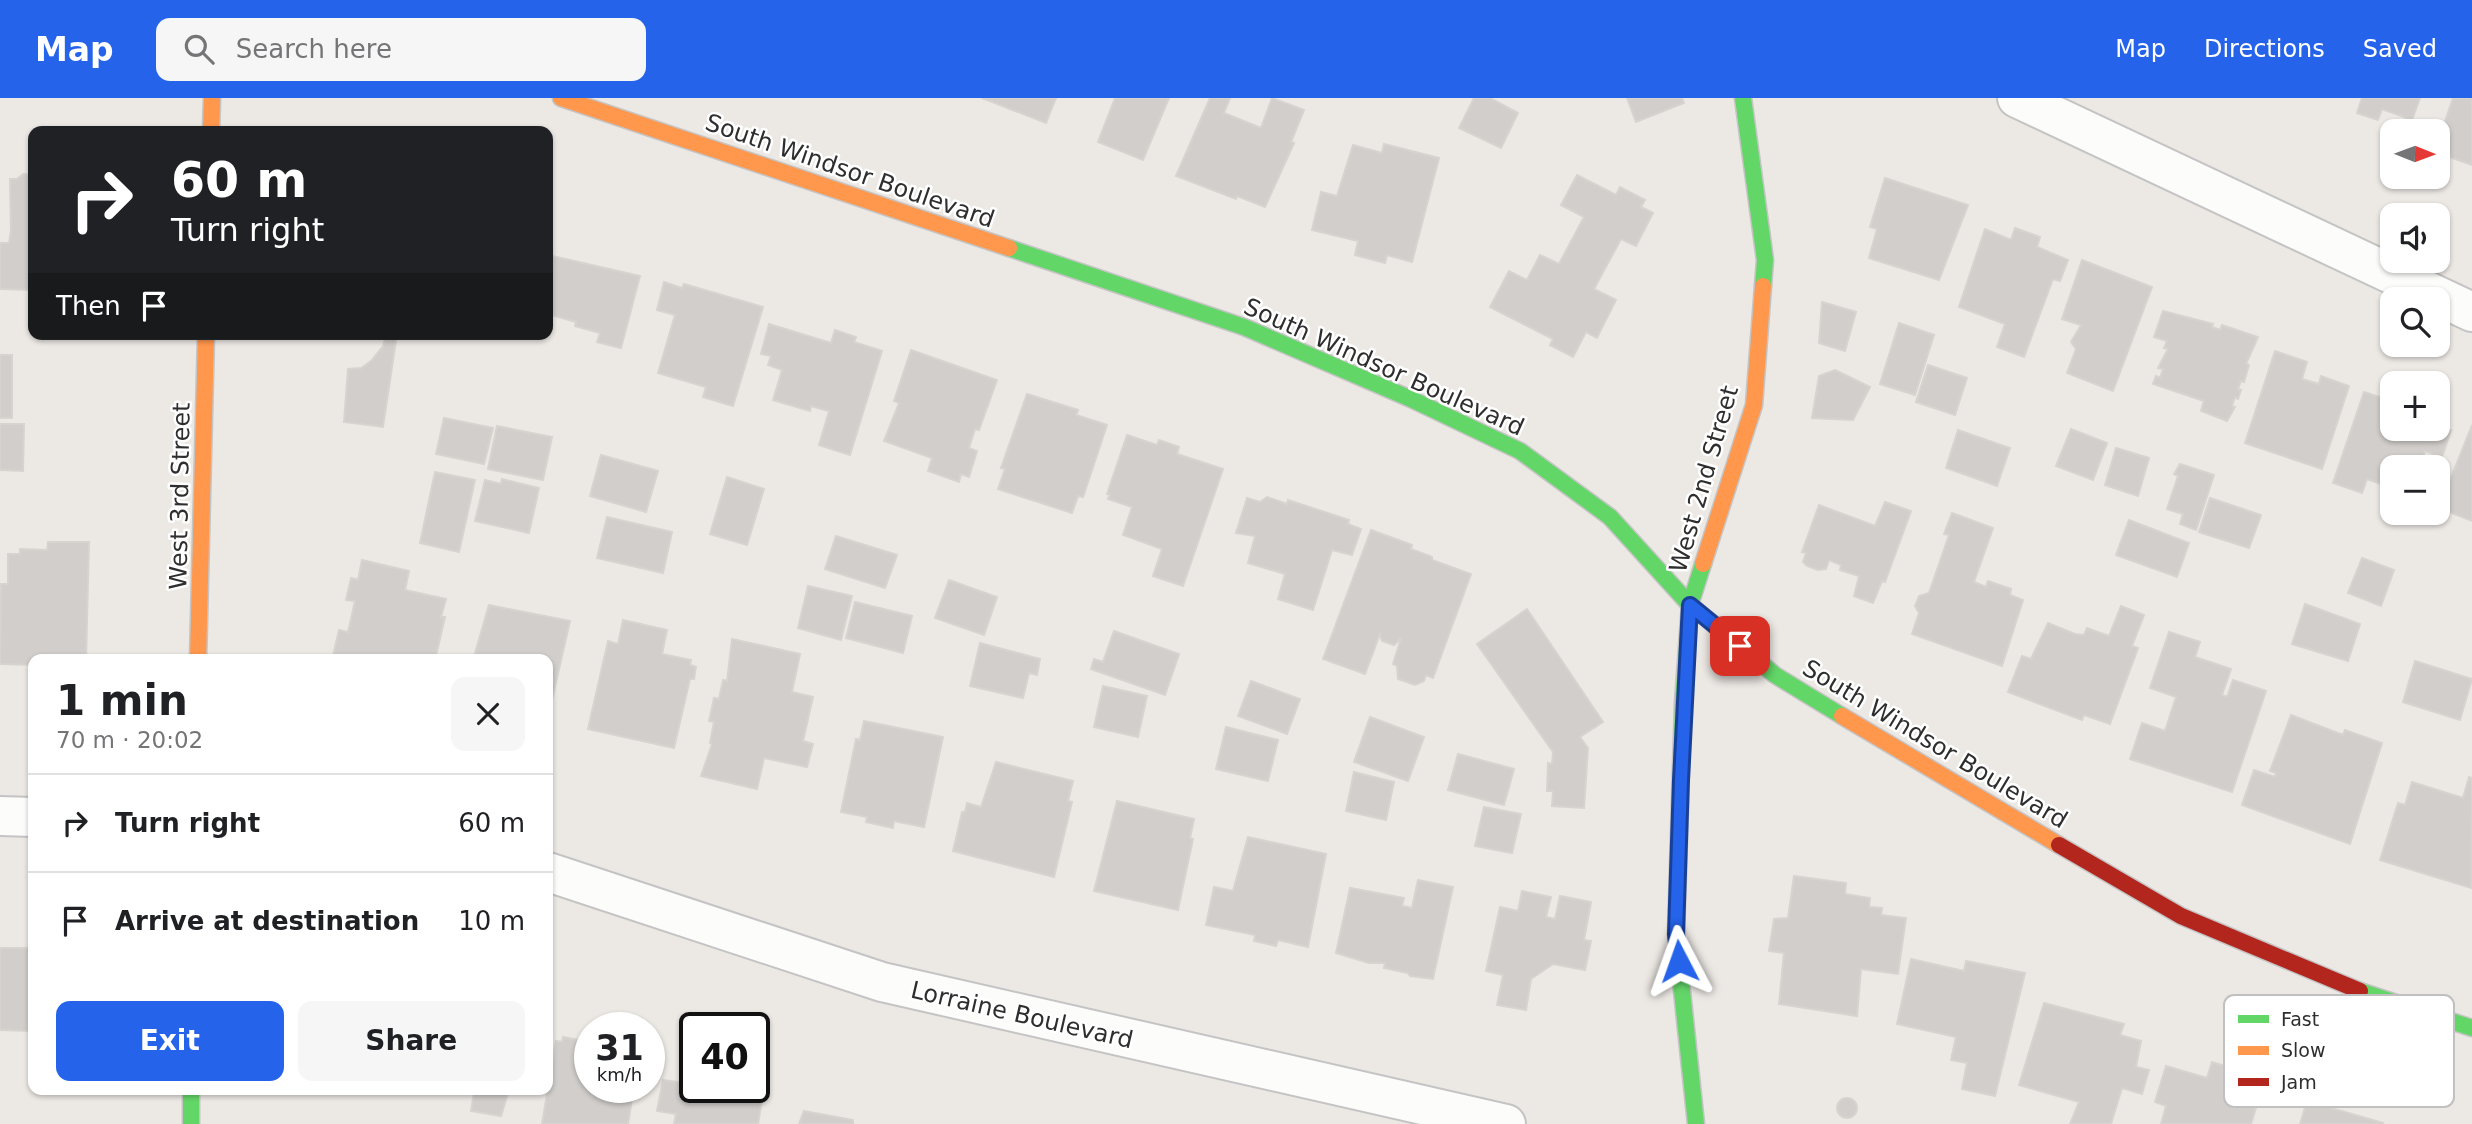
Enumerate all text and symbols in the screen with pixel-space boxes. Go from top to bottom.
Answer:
search box [156,18,646,81]
text: Map [35,30,114,69]
icon: search [180,30,218,68]
text: Search here [236,34,392,64]
text: Map [2115,35,2166,63]
text: Directions [2204,35,2325,63]
text: Saved [2363,35,2437,63]
street label: South Windsor Boulevard [702,108,998,234]
north arrow [2380,119,2450,189]
map controls [2380,119,2450,525]
text: 60 m [171,152,307,209]
icon: right [56,154,147,245]
button: sound [2380,203,2450,273]
text: Turn right [171,211,324,249]
icon: arrive [135,287,173,325]
button: search [2380,287,2450,357]
text: Then [56,291,121,321]
street label: South Windsor Boulevard [1240,292,1528,442]
button: + [2380,371,2450,441]
street label: West 2nd Street [1664,382,1744,576]
street label: West 3rd Street [164,402,196,590]
button: − [2380,455,2450,525]
pin [1710,616,1770,676]
icon: arrive [1721,627,1759,665]
street label: South Windsor Boulevard [1798,654,2072,834]
text: 1 min [56,676,188,725]
button: close [451,677,525,751]
text: 70 m · 20:02 [56,727,203,753]
icon: right [56,804,94,842]
text: Turn right [115,808,260,838]
text: 60 m [458,808,525,838]
icon: arrive [56,902,94,940]
text: Arrive at destination [115,906,419,936]
text: 10 m [458,906,525,936]
position arrow [1642,924,1716,998]
street label: Lorraine Boulevard [908,976,1136,1054]
legend [2224,995,2454,1107]
button: Exit [56,1001,284,1081]
button: Share [298,1001,525,1081]
text: Fast [2281,1008,2319,1030]
speed limit sign: 40 [679,1012,770,1103]
text: 31 [595,1028,644,1068]
text: Slow [2281,1039,2326,1061]
text: km/h [597,1064,642,1085]
text: Jam [2280,1071,2317,1093]

